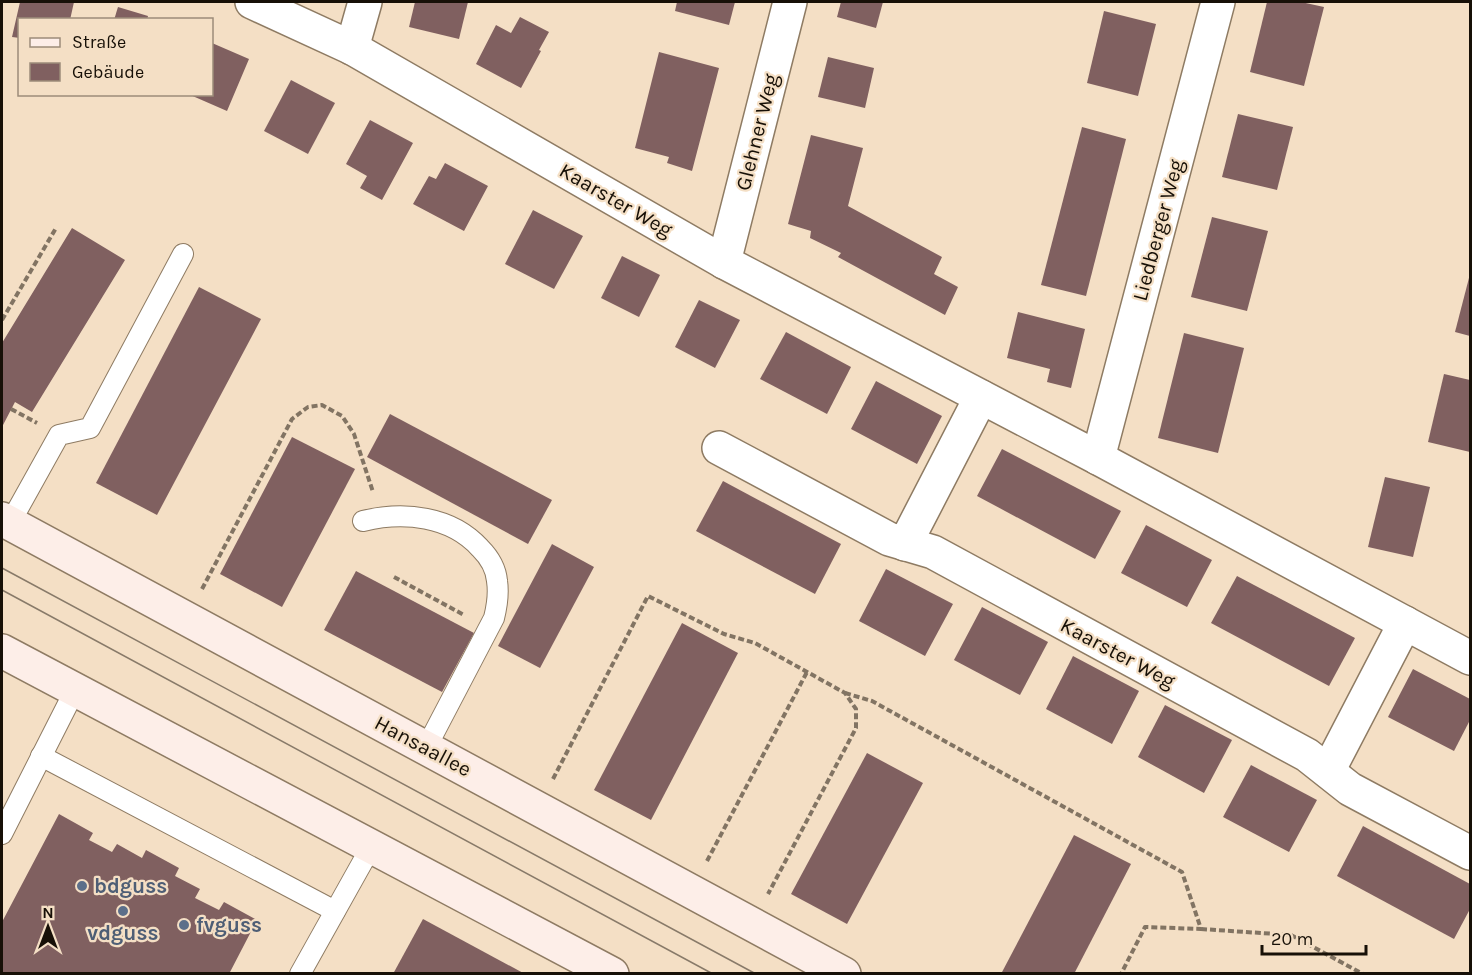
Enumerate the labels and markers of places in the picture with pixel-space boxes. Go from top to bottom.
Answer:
place label: bdguss [94,874,167,898]
marker: bdguss [75,879,89,893]
marker: vdguss [116,904,130,918]
place label: fvguss [196,913,262,937]
marker: fvguss [177,918,191,932]
place label: vdguss [87,921,159,945]

